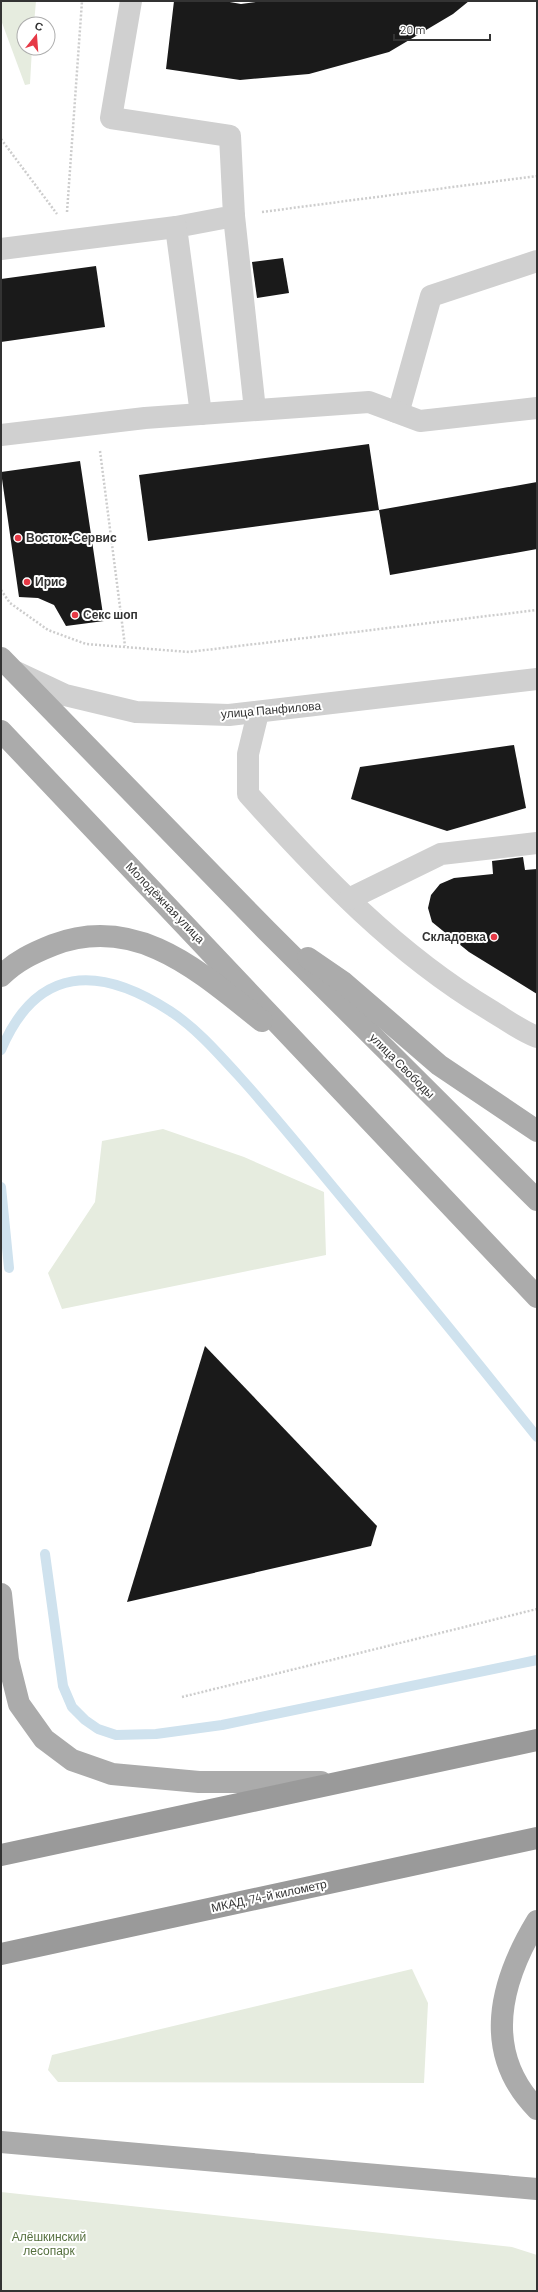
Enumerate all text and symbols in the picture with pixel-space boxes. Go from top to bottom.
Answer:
north arrow [16,16,56,56]
scale bar [394,16,490,42]
text: С [33,19,45,33]
text: 20 m [400,22,426,36]
place label: Восток-Сервис [26,530,117,545]
marker: Восток-Сервис [13,533,23,543]
place label: Ирис [35,574,65,589]
marker: Ирис [22,577,32,587]
place label: Секс шоп [83,607,138,621]
marker: Секс шоп [70,610,80,620]
street label: улица Панфилова [220,698,322,721]
street label: Молодёжная улица [123,859,208,947]
place label: Складовка [422,929,486,944]
marker: Складовка [489,932,499,942]
street label: улица Свободы [367,1030,438,1101]
street label: МКАД, 74-й километр [210,1876,328,1915]
park label: Алёшкинский лесопарк [12,2229,86,2258]

